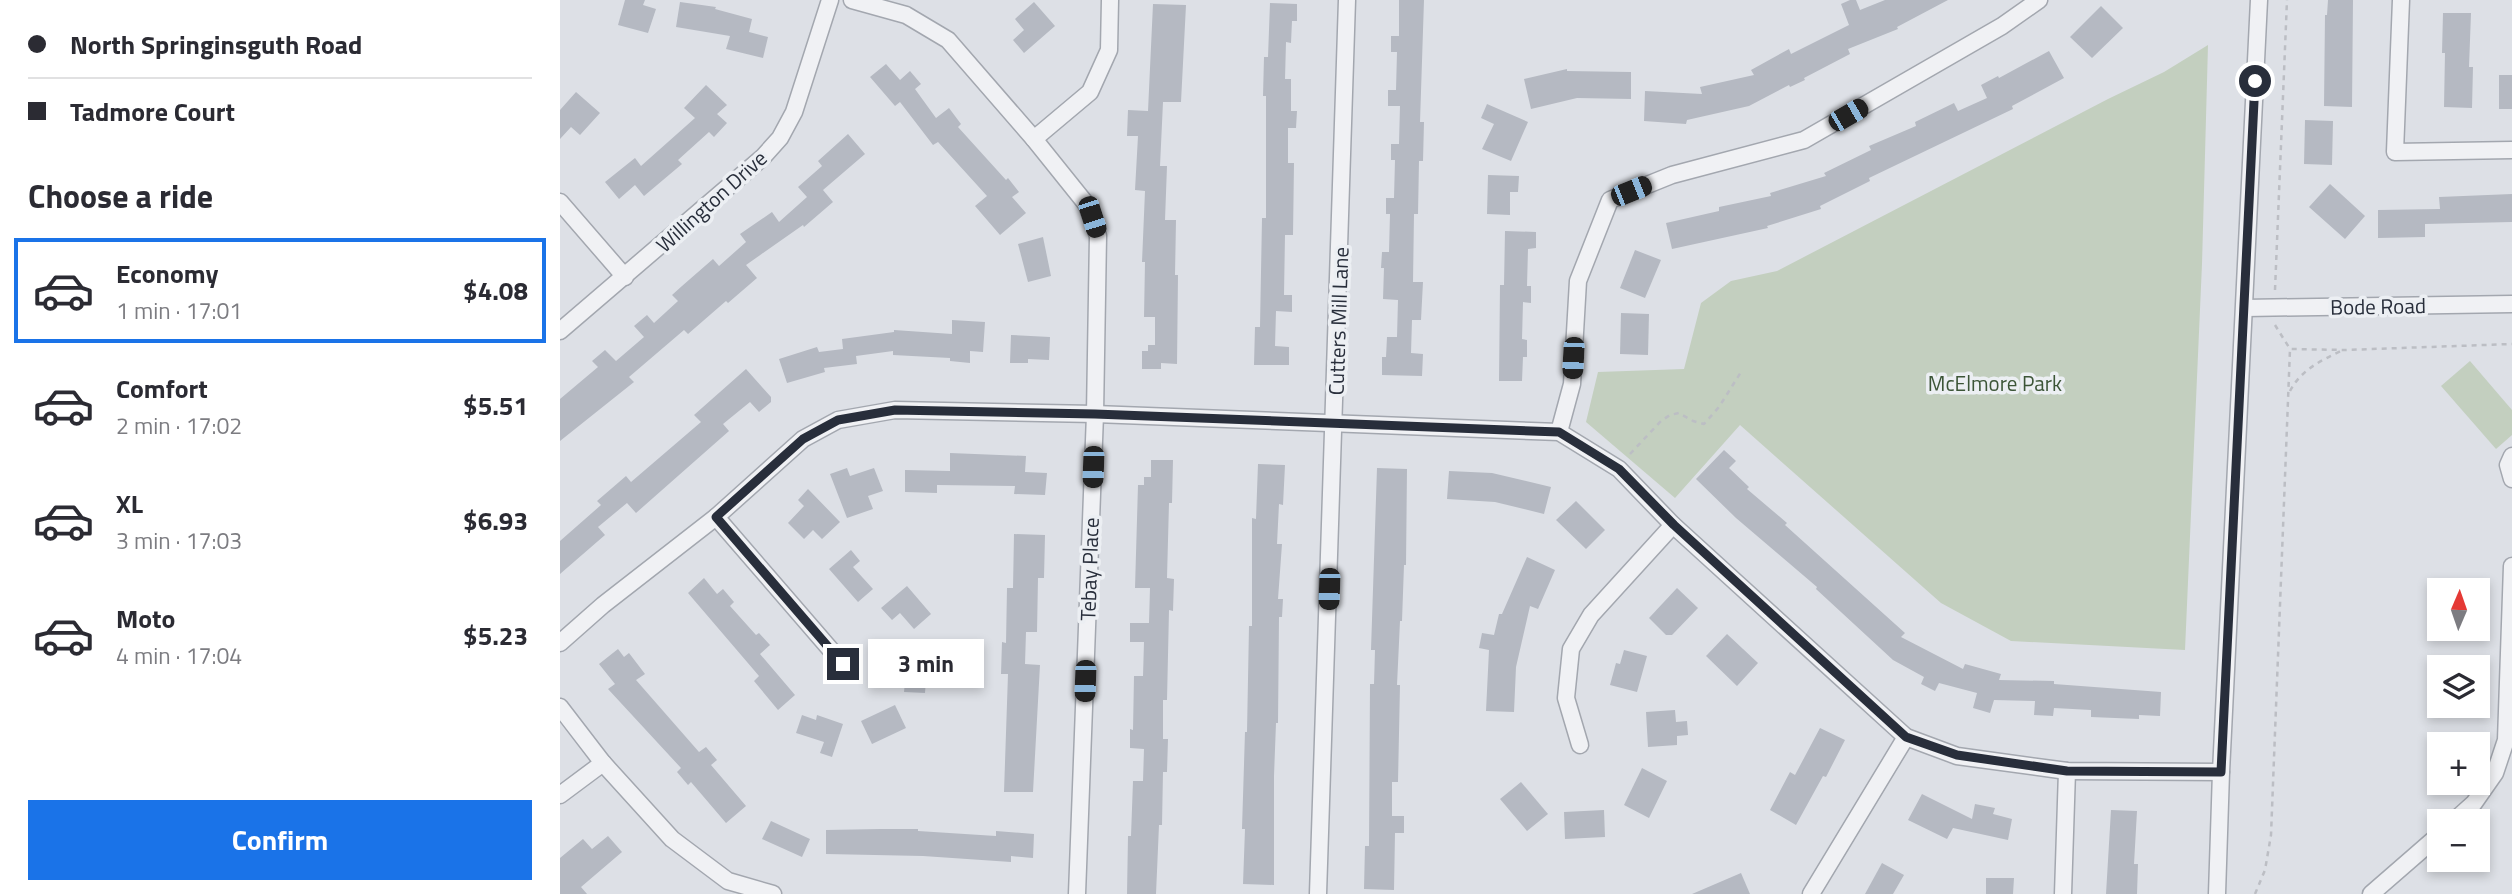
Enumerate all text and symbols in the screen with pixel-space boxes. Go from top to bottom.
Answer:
text: North Springinsguth Road [70,25,362,64]
route start [2239,65,2271,97]
text: Tadmore Court [70,92,235,131]
car [1825,95,1872,135]
street label: Willington Drive [648,142,774,260]
text: Choose a ride [28,172,213,220]
car [1608,173,1655,209]
car [1076,194,1109,240]
street label: Cutters Mill Lane [1319,246,1357,396]
text: Economy [116,254,218,293]
icon: car [32,259,95,322]
text: $4.08 [463,271,528,310]
street label: Bode Road [2330,289,2426,323]
text: 1 min · 17:01 [116,293,242,328]
car [1562,336,1585,380]
park label: McElmore Park [1928,367,2062,399]
text: Comfort [116,369,208,408]
icon: car [32,374,95,437]
text: $5.51 [463,386,528,425]
text: 2 min · 17:02 [116,408,242,443]
car [1082,446,1105,488]
text: XL [116,484,143,523]
icon: car [32,489,95,552]
text: $6.93 [463,501,528,540]
street label: Tebay Place [1071,517,1107,621]
text: 3 min · 17:03 [116,523,242,558]
car [1318,568,1341,610]
north arrow [2427,578,2490,640]
map controls [2427,578,2490,872]
text: Moto [116,599,175,638]
icon: car [32,604,95,667]
text: $5.23 [463,616,528,655]
text: 4 min · 17:04 [116,638,242,673]
callout: 3 min [868,640,983,688]
text: 3 min [898,646,954,681]
route end [827,648,859,680]
button: layers [2427,655,2490,718]
car [1074,660,1097,702]
button: + [2427,732,2490,795]
button: Confirm [28,800,532,880]
button: − [2427,809,2490,872]

